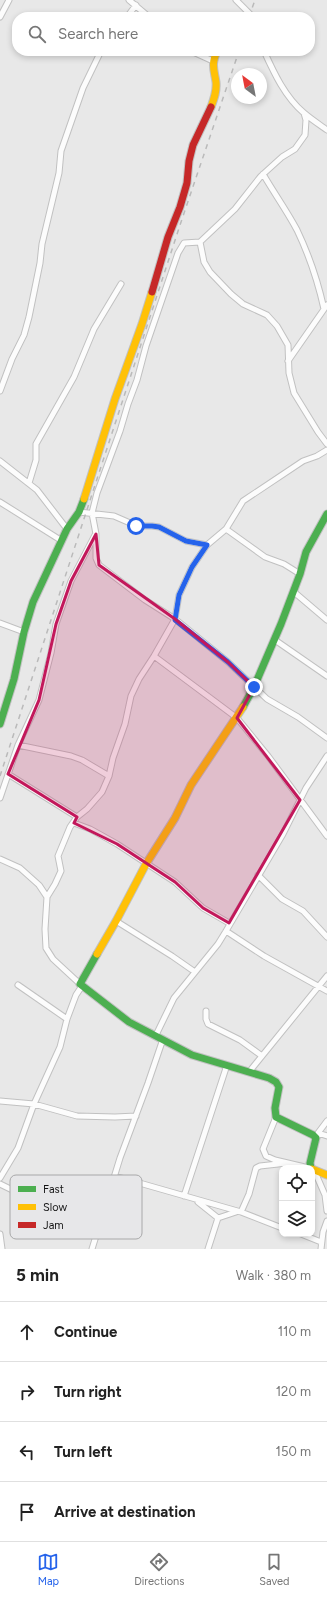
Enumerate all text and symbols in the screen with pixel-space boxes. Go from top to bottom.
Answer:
search box [12,12,315,56]
icon: search [26,23,48,45]
text: Search here [58,25,138,43]
north arrow [231,68,267,104]
route start [127,517,145,535]
route end [245,678,263,696]
map controls [279,1165,315,1237]
button: locate [279,1165,315,1201]
legend [10,1175,142,1239]
text: Fast [43,1183,64,1196]
text: Slow [43,1201,67,1214]
button: layers [279,1201,315,1237]
text: Jam [43,1219,64,1232]
text: 5 min [16,1265,59,1285]
text: Walk · 380 m [236,1268,311,1283]
icon: ahead [16,1321,38,1343]
text: Continue [54,1323,117,1341]
text: 110 m [278,1324,311,1339]
icon: right [16,1381,38,1403]
text: Turn right [54,1383,122,1401]
text: 120 m [276,1384,311,1399]
icon: left [16,1441,38,1463]
text: Turn left [54,1443,112,1461]
text: 150 m [276,1444,311,1459]
icon: arrive [16,1501,38,1523]
text: Arrive at destination [54,1503,195,1521]
tab: Map [37,1551,59,1588]
tab: Directions [134,1551,184,1588]
tab: Saved [259,1551,290,1588]

